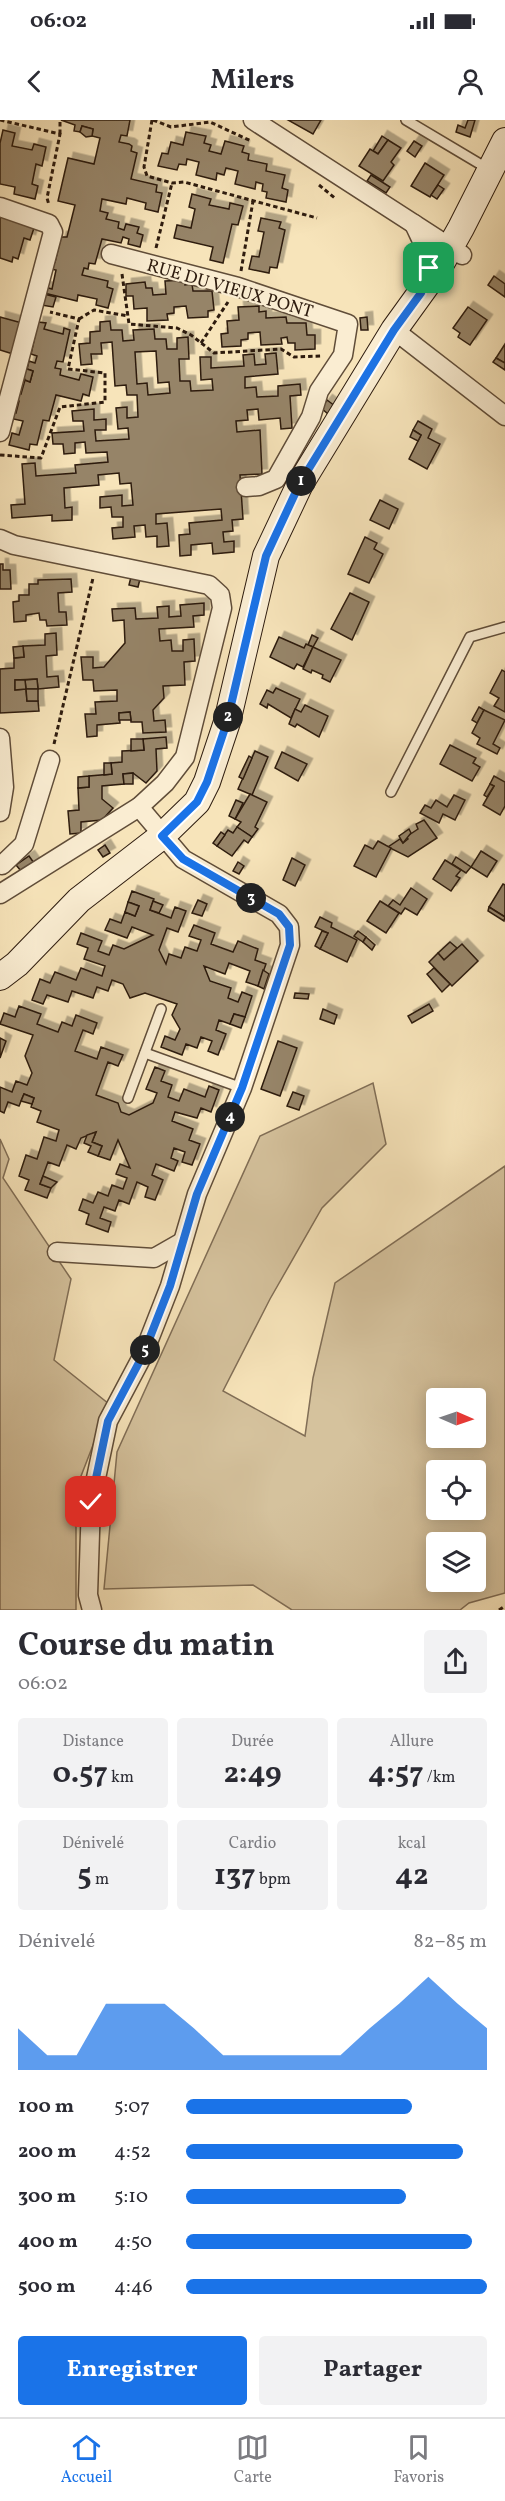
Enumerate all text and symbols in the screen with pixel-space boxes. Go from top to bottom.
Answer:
text: 06:02 [30,6,87,37]
text: Milers [211,62,294,100]
icon: back [18,65,51,98]
icon: person [454,65,487,98]
pin [403,242,454,293]
icon: arrive [412,251,445,284]
street label: RUE DU VIEUX PONT [143,254,316,325]
pin: 1 [286,466,316,496]
text: 1 [298,470,304,492]
pin: 2 [213,702,243,732]
text: 2 [224,706,232,728]
pin: 3 [236,883,266,913]
text: 3 [247,887,255,909]
pin: 4 [215,1102,245,1132]
text: 4 [225,1106,235,1128]
pin: 5 [130,1335,160,1365]
text: 5 [141,1339,149,1361]
north arrow [426,1388,486,1448]
map controls [426,1388,486,1592]
button: locate [426,1460,486,1520]
pin [65,1476,116,1527]
icon: check [74,1485,107,1518]
button: layers [426,1532,486,1592]
text: Course du matin [18,1624,275,1670]
button: share [424,1630,487,1693]
text: 06:02 [18,1670,68,1698]
text: Distance [63,1731,124,1753]
text: Durée [231,1731,274,1753]
text: Allure [390,1731,434,1753]
text: 0.57 [52,1753,108,1795]
text: 2:49 [223,1753,282,1795]
text: 4:57 [368,1753,424,1795]
text: km [108,1767,134,1789]
text: /km [424,1767,456,1789]
text: Dénivelé [62,1833,124,1855]
text: Cardio [229,1833,276,1855]
text: kcal [398,1833,426,1855]
text: 5 [77,1855,92,1897]
text: 137 [214,1855,256,1897]
text: 42 [395,1855,429,1897]
text: m [92,1869,109,1891]
text: bpm [256,1869,291,1891]
text: Dénivelé [18,1928,95,1956]
text: 82–85 m [414,1928,487,1956]
text: 100 m [18,2093,74,2121]
text: 5:07 [114,2093,150,2121]
text: 200 m [18,2138,76,2166]
text: 4:52 [114,2138,151,2166]
text: 300 m [18,2183,76,2211]
text: 5:10 [114,2183,148,2211]
text: 400 m [18,2228,78,2256]
text: 4:50 [114,2228,152,2256]
text: 500 m [18,2273,76,2301]
text: 4:46 [114,2273,153,2301]
button: Enregistrer [18,2336,247,2405]
button: Partager [259,2336,487,2405]
tab: Accueil [61,2431,112,2489]
tab: Carte [234,2431,272,2489]
tab: Favoris [393,2431,444,2489]

